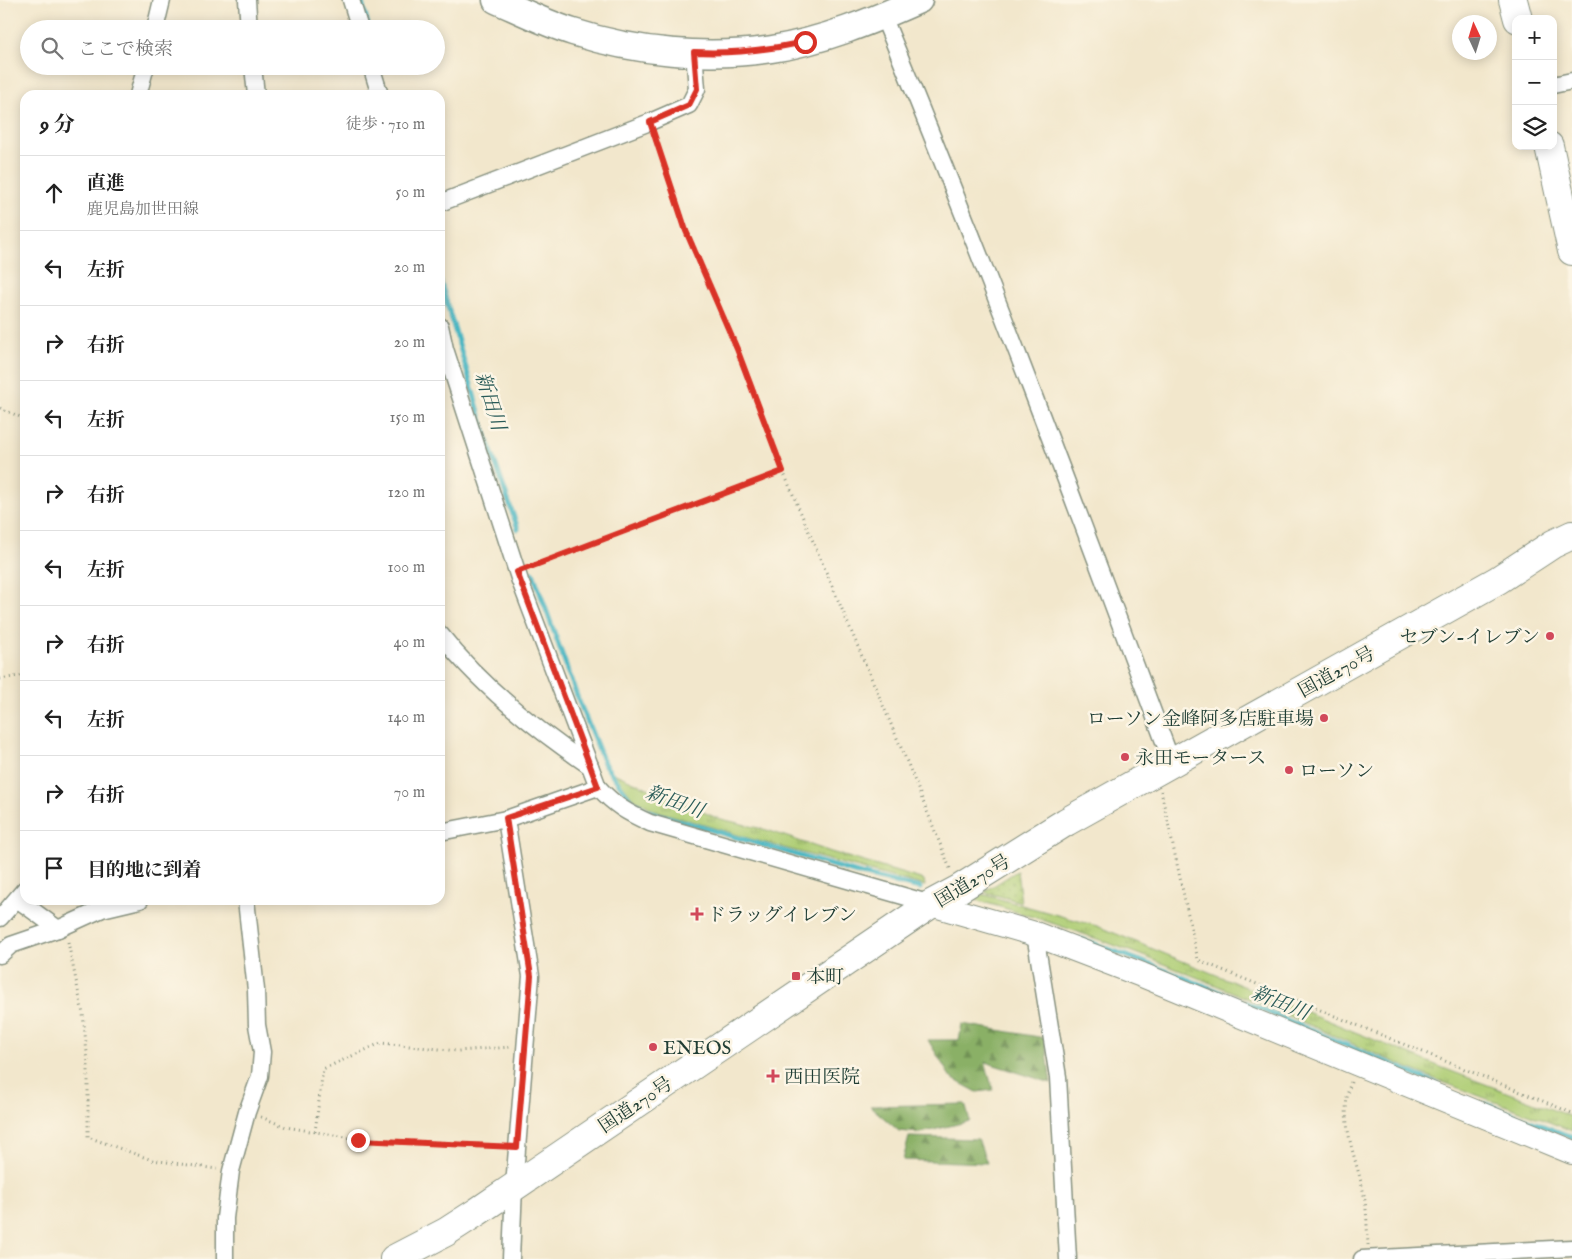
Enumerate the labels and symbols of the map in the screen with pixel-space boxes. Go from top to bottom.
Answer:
north arrow [1452,15,1497,60]
route start [794,31,817,54]
water label: 新田川 [469,369,511,436]
place label: セブン-イレブン [1400,626,1540,650]
marker: セブン-イレブン [1544,630,1556,642]
street label: 国道270号 [1294,642,1379,704]
place label: ローソン金峰阿多店駐車場 [1087,708,1314,732]
marker: ローソン金峰阿多店駐車場 [1318,712,1330,724]
place label: 永田モータース [1135,747,1266,771]
marker: 永田モータース [1119,751,1131,763]
place label: ローソン [1299,760,1374,784]
marker: ローソン [1283,764,1295,776]
water label: 新田川 [642,780,709,825]
street label: 国道270号 [931,850,1015,914]
place label: ドラッグイレブン [707,904,857,928]
marker: ドラッグイレブン [691,908,703,920]
place label: 本町 [806,966,844,990]
marker: 本町 [790,970,802,982]
water label: 新田川 [1248,981,1315,1027]
place label: ENEOS [663,1037,731,1061]
marker: ENEOS [647,1041,659,1053]
place label: 西田医院 [784,1066,860,1090]
marker: 西田医院 [766,1069,780,1083]
street label: 国道270号 [595,1072,678,1139]
route end [347,1129,370,1152]

